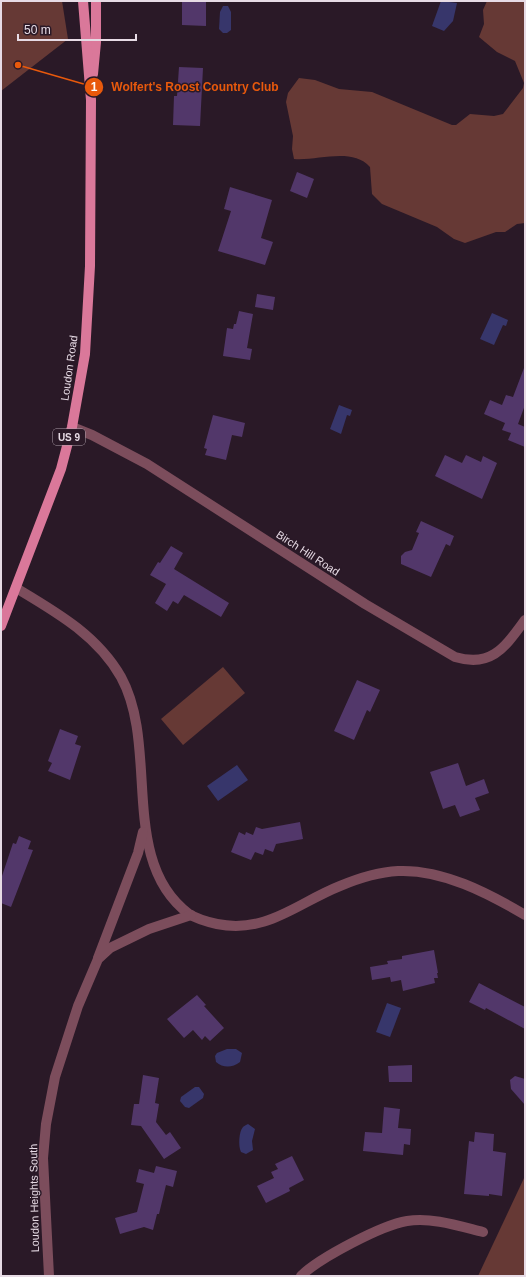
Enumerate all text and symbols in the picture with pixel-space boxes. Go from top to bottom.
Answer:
scale bar [18,16,136,42]
text: 50 m [24,23,51,37]
callout: Wolfert's Roost Country Club [84,75,287,99]
text: 1 [91,80,98,94]
text: Wolfert's Roost Country Club [111,80,279,94]
street label: Loudon Road [58,334,80,402]
road number: US 9 [53,429,85,445]
street label: Birch Hill Road [274,528,342,578]
street label: Loudon Heights South [27,1143,41,1253]

